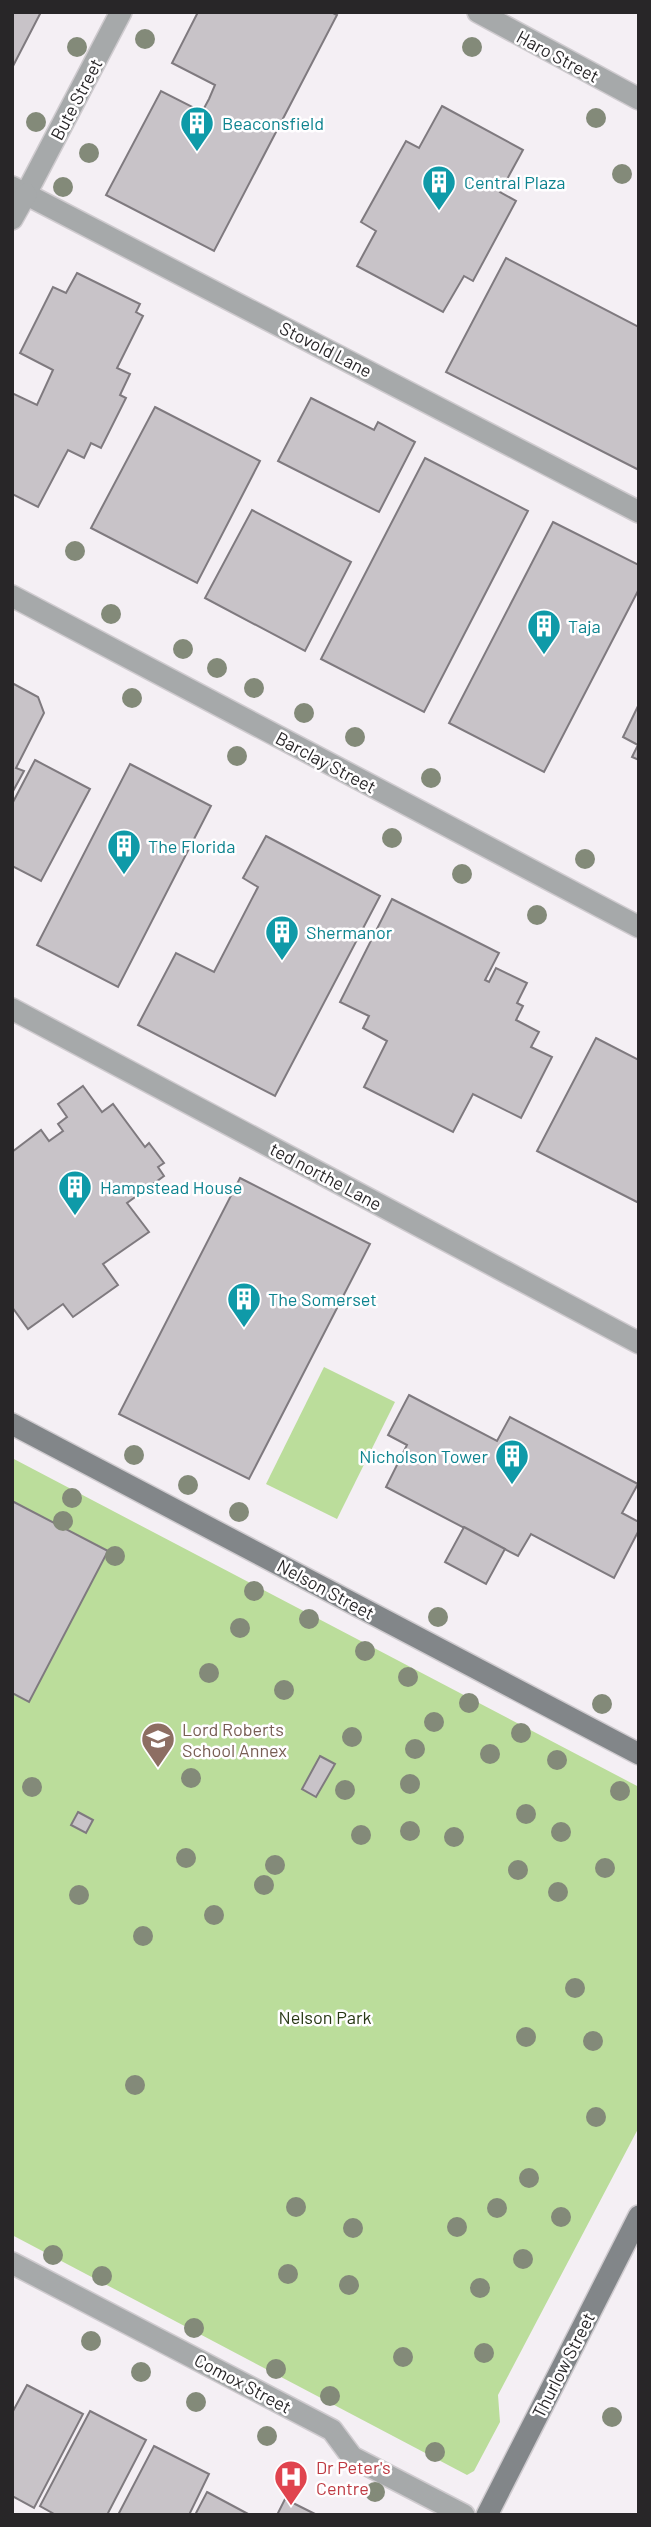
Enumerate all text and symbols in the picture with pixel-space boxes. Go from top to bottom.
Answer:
street label: Haro Street [513,25,603,87]
street label: Bute Street [45,54,107,144]
building icon: Beaconsfield [178,104,216,153]
place label: Beaconsfield [222,112,324,134]
building icon: Central Plaza [420,163,458,212]
place label: Central Plaza [464,171,565,193]
street label: Stovold Lane [276,316,376,382]
building icon: Taja [525,607,563,656]
place label: Taja [568,615,601,637]
street label: Barclay Street [272,726,380,798]
building icon: The Florida [105,827,143,876]
place label: The Florida [148,835,235,857]
building icon: Shermanor [263,913,301,962]
place label: Shermanor [306,921,393,943]
street label: ted northe Lane [266,1137,386,1215]
building icon: Hampstead House [56,1168,94,1217]
place label: Hampstead House [100,1176,242,1198]
building icon: The Somerset [225,1280,263,1329]
place label: The Somerset [268,1288,377,1310]
building icon: Nicholson Tower [493,1437,531,1486]
place label: Nicholson Tower [359,1445,488,1467]
street label: Nelson Street [274,1554,378,1624]
place label: Lord Roberts School Annex [182,1718,287,1761]
school or university icon: Lord Roberts School Annex [139,1720,177,1769]
park label: Nelson Park [278,2006,372,2028]
street label: Thurlow Street [527,2309,599,2421]
street label: Comox Street [191,2348,295,2418]
place label: Dr Peter's Centre [316,2456,391,2499]
hospital icon: Dr Peter's Centre [272,2458,310,2507]

